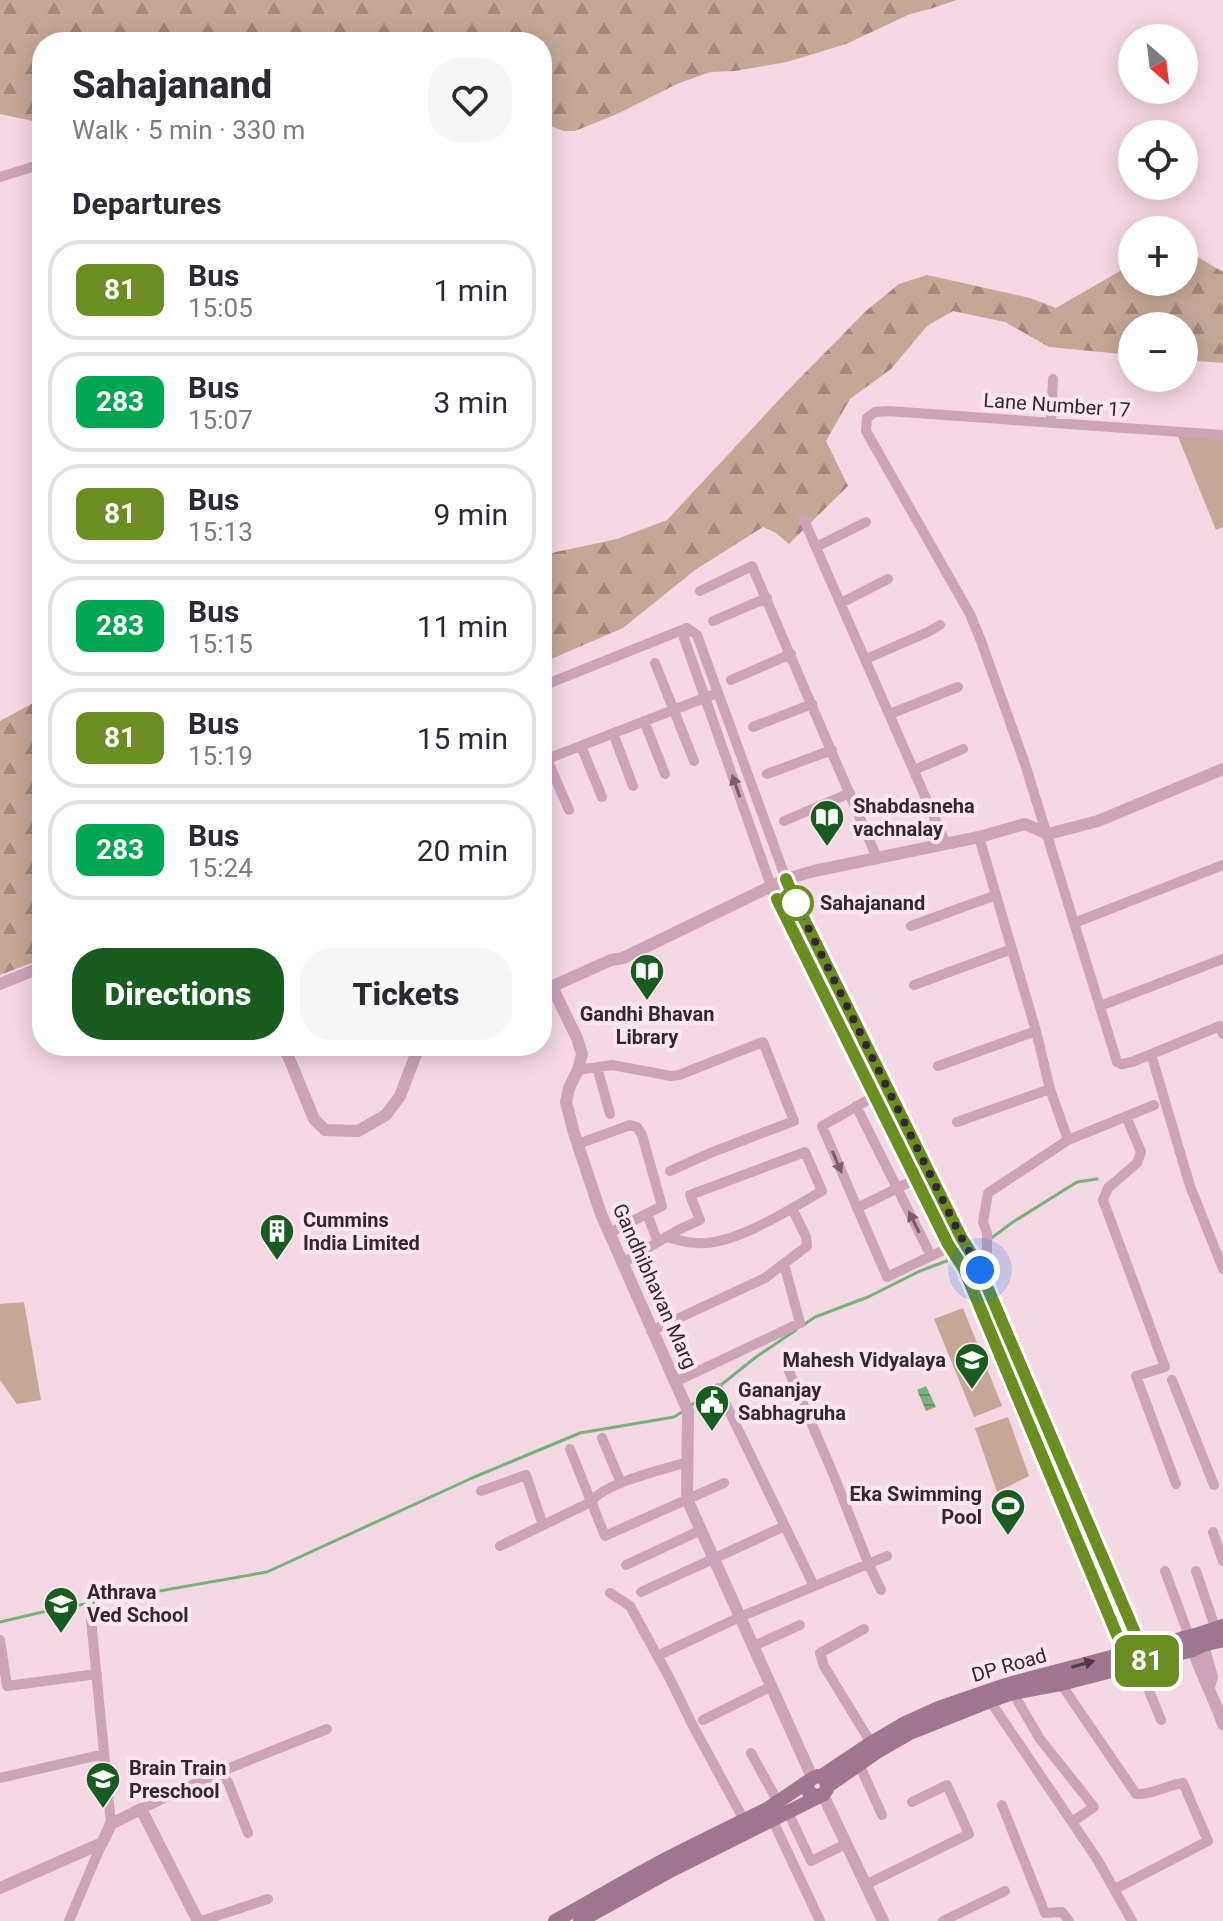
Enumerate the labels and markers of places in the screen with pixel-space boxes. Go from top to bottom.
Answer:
place label: Shabdasneha vachnalay [853,794,975,841]
library icon: Shabdasneha vachnalay [808,798,846,848]
marker: Sahajanand [779,886,813,920]
place label: Sahajanand [820,891,925,915]
library icon: Gandhi Bhavan Library [628,952,666,1002]
place label: Gandhi Bhavan Library [580,1002,714,1049]
place label: Cummins India Limited [303,1208,420,1255]
building icon: Cummins India Limited [258,1212,296,1262]
school or university icon: Mahesh Vidyalaya [953,1341,991,1391]
place label: Mahesh Vidyalaya [783,1348,946,1372]
place label: Gananjay Sabhagruha [738,1378,846,1425]
public building icon: Gananjay Sabhagruha [693,1383,731,1433]
place label: Eka Swimming Pool [850,1482,982,1529]
sports icon: Eka Swimming Pool [989,1487,1027,1537]
place label: Athrava Ved School [87,1580,188,1627]
school or university icon: Athrava Ved School [42,1585,80,1635]
place label: Brain Train Preschool [129,1756,226,1803]
school or university icon: Brain Train Preschool [84,1760,122,1810]

